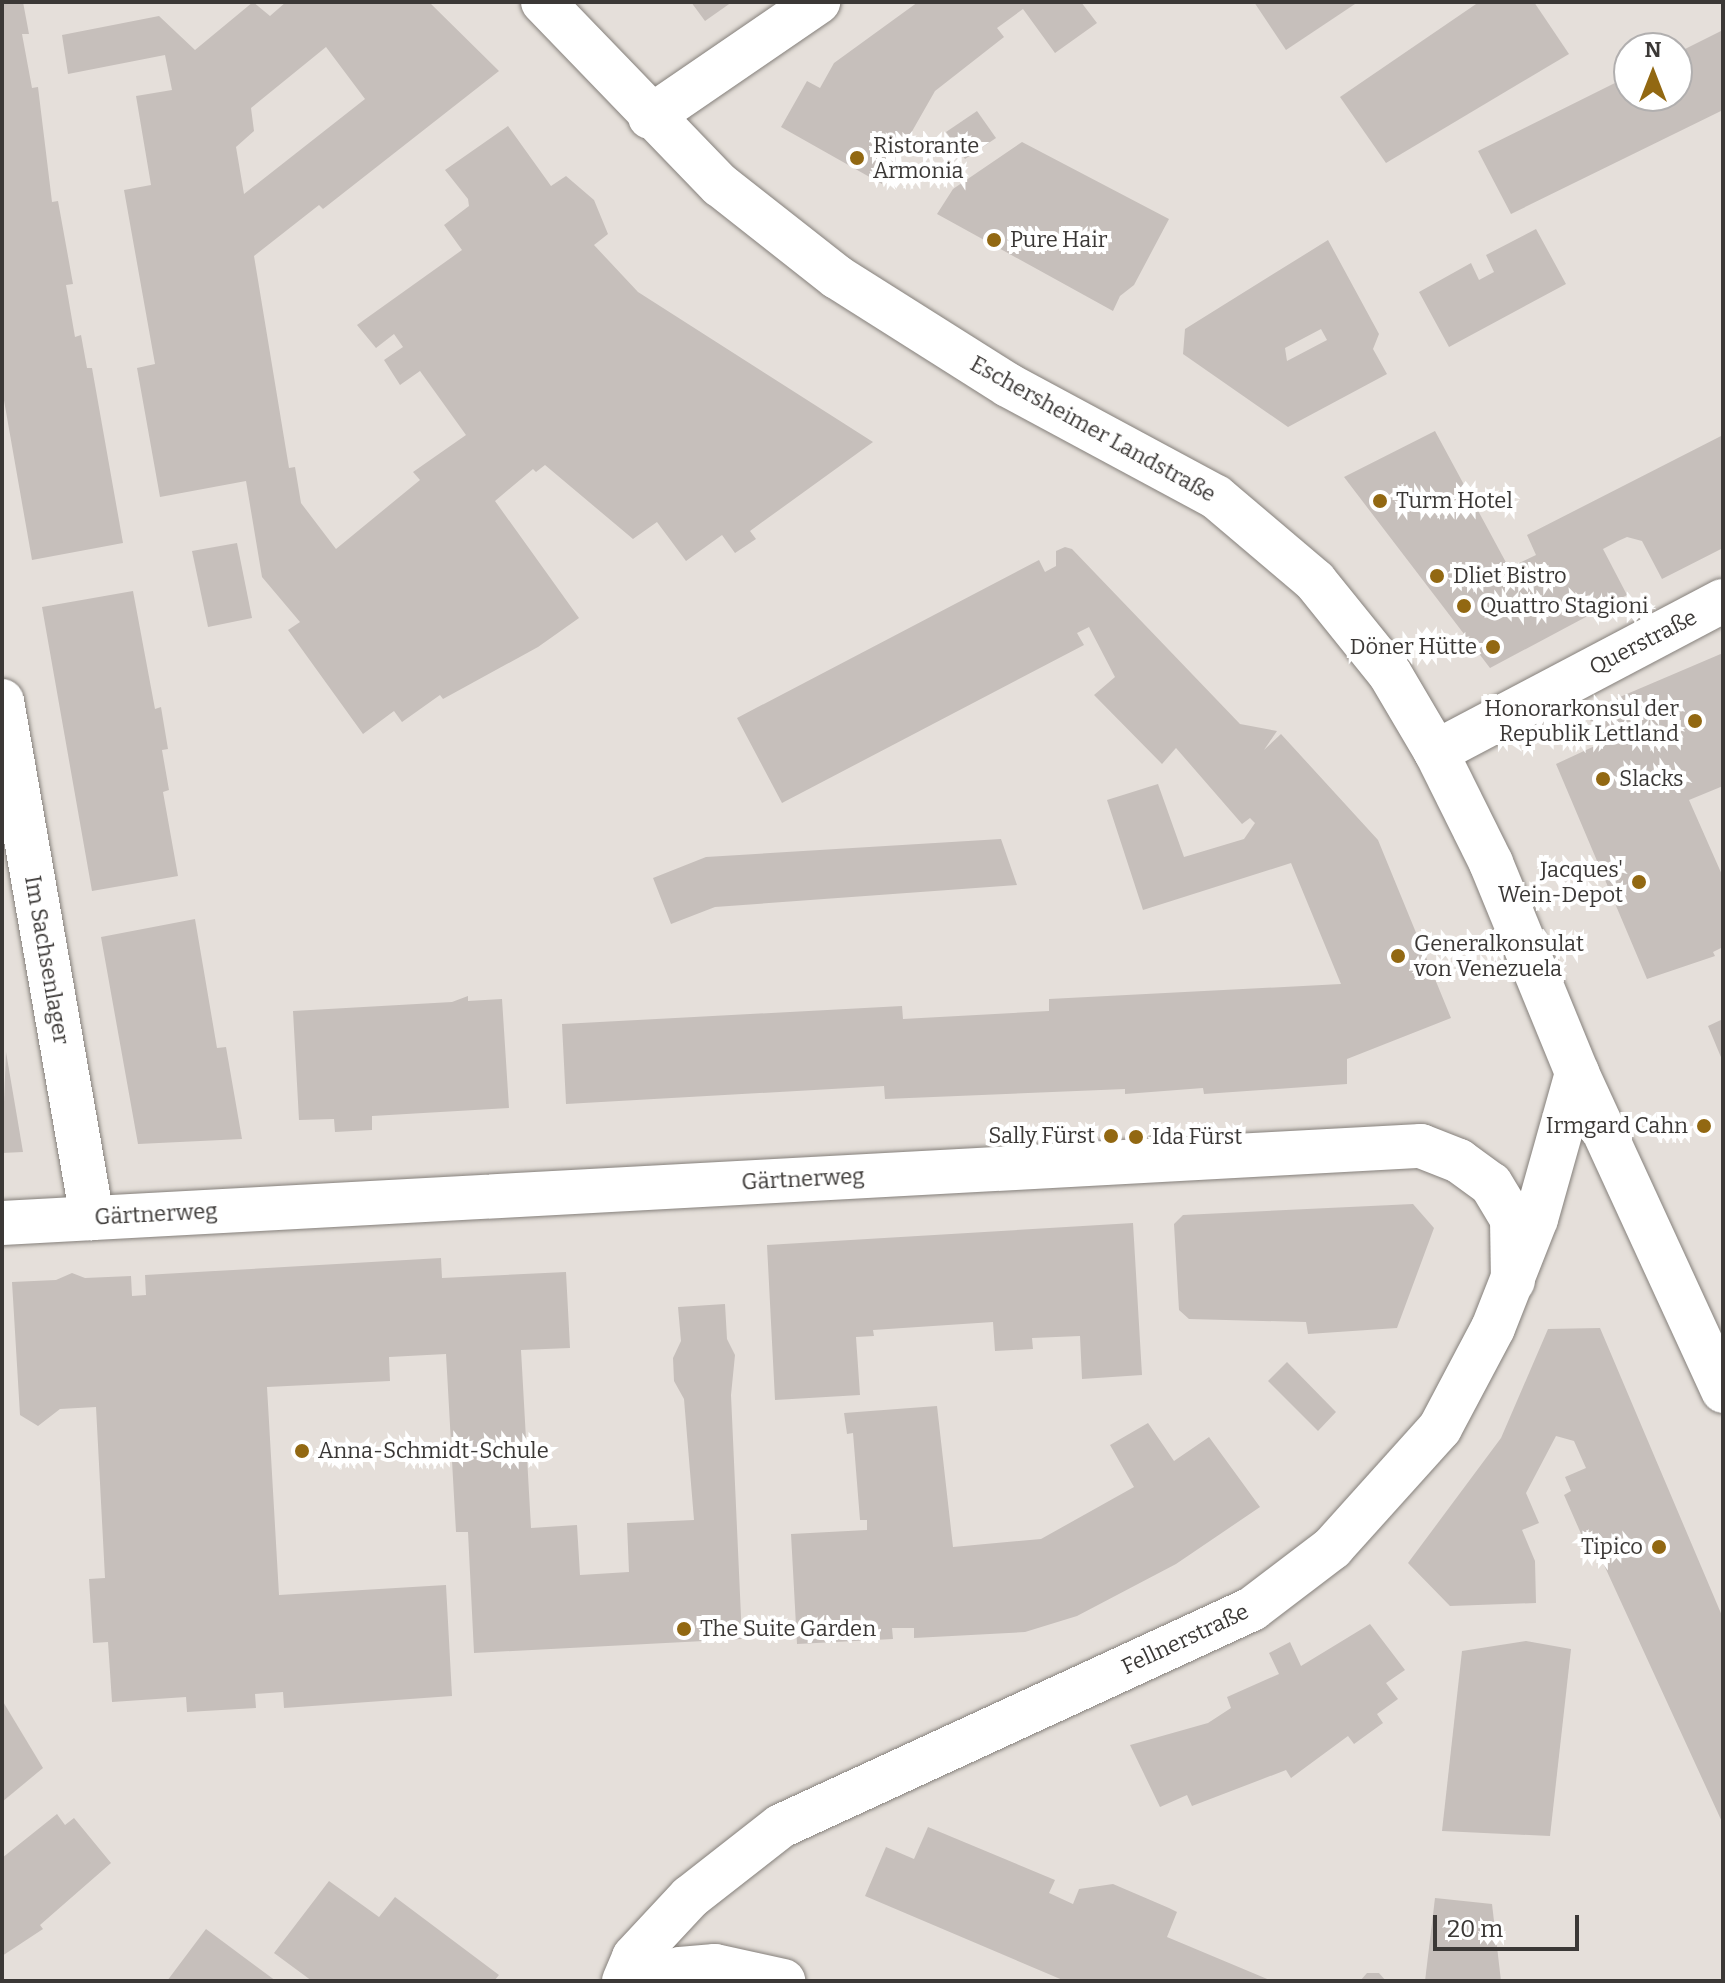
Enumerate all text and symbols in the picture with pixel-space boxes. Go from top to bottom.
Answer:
north arrow [1613,32,1693,112]
text: N [1645,36,1661,63]
place label: Ristorante Armonia [873,132,979,184]
marker: Ristorante Armonia [848,149,866,167]
place label: Pure Hair [1010,227,1108,253]
marker: Pure Hair [985,231,1003,249]
street label: Eschersheimer Landstraße [966,350,1220,508]
place label: Turm Hotel [1396,488,1513,514]
marker: Turm Hotel [1371,492,1389,510]
place label: Dliet Bistro [1453,563,1567,589]
marker: Dliet Bistro [1428,567,1446,585]
place label: Quattro Stagioni [1480,593,1649,619]
marker: Quattro Stagioni [1455,597,1473,615]
street label: Querstraße [1585,604,1701,680]
place label: Döner Hütte [1350,634,1477,660]
marker: Döner Hütte [1484,638,1502,656]
place label: Honorarkonsul der Republik Lettland [1484,695,1679,746]
marker: Honorarkonsul der Republik Lettland [1686,712,1704,730]
place label: Slacks [1619,766,1683,792]
marker: Slacks [1594,770,1612,788]
place label: Jacques' Wein-Depot [1498,856,1623,908]
marker: Jacques' Wein-Depot [1630,873,1648,891]
street label: Im Sachsenlager [19,874,75,1046]
place label: Generalkonsulat von Venezuela [1414,930,1584,982]
marker: Generalkonsulat von Venezuela [1389,947,1407,965]
place label: Irmgard Cahn [1546,1113,1688,1139]
marker: Irmgard Cahn [1695,1117,1713,1135]
place label: Sally Fürst [988,1123,1095,1149]
place label: Ida Fürst [1152,1124,1242,1150]
marker: Sally Fürst [1102,1127,1120,1145]
marker: Ida Fürst [1127,1128,1145,1146]
street label: Gärtnerweg [741,1163,865,1195]
street label: Gärtnerweg [94,1198,218,1230]
place label: Anna-Schmidt-Schule [318,1438,549,1464]
marker: Anna-Schmidt-Schule [293,1442,311,1460]
place label: Tipico [1581,1534,1643,1560]
marker: Tipico [1650,1538,1668,1556]
street label: Fellnerstraße [1117,1598,1253,1680]
place label: The Suite Garden [700,1616,876,1642]
marker: The Suite Garden [675,1620,693,1638]
scale bar [1437,1899,1583,1949]
text: 20 m [1447,1915,1503,1943]

